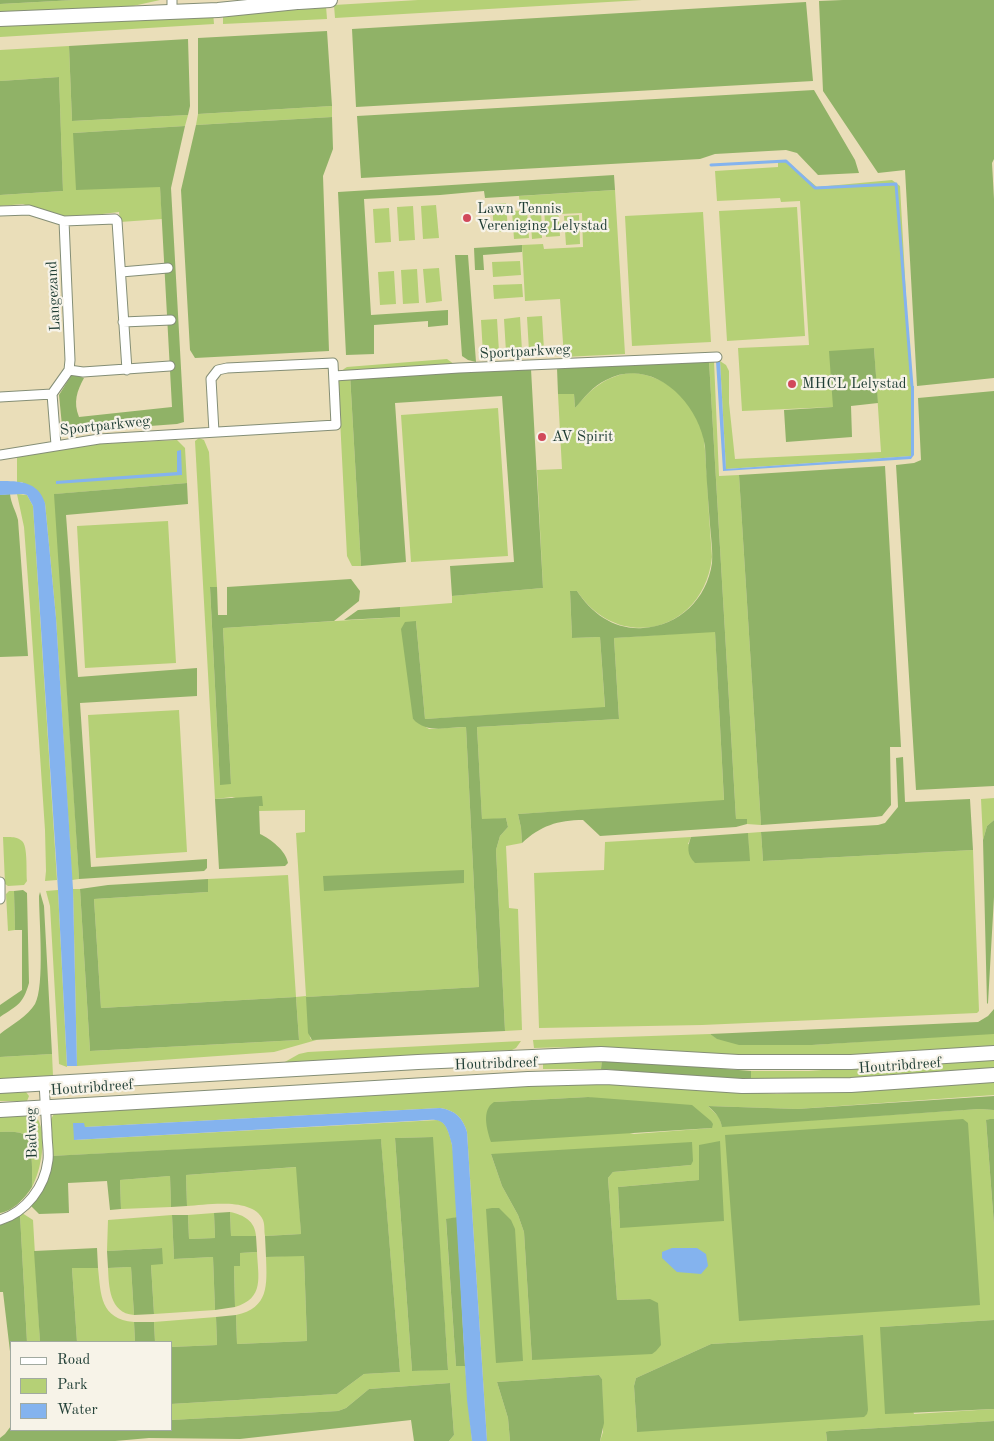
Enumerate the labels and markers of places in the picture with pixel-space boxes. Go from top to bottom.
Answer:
place label: Lawn Tennis Vereniging Lelystad [477,200,608,235]
marker: Lawn Tennis Vereniging Lelystad [461,212,473,224]
place label: MHCL Lelystad [802,375,907,393]
marker: MHCL Lelystad [786,378,798,390]
place label: AV Spirit [552,428,613,446]
marker: AV Spirit [536,431,548,443]

